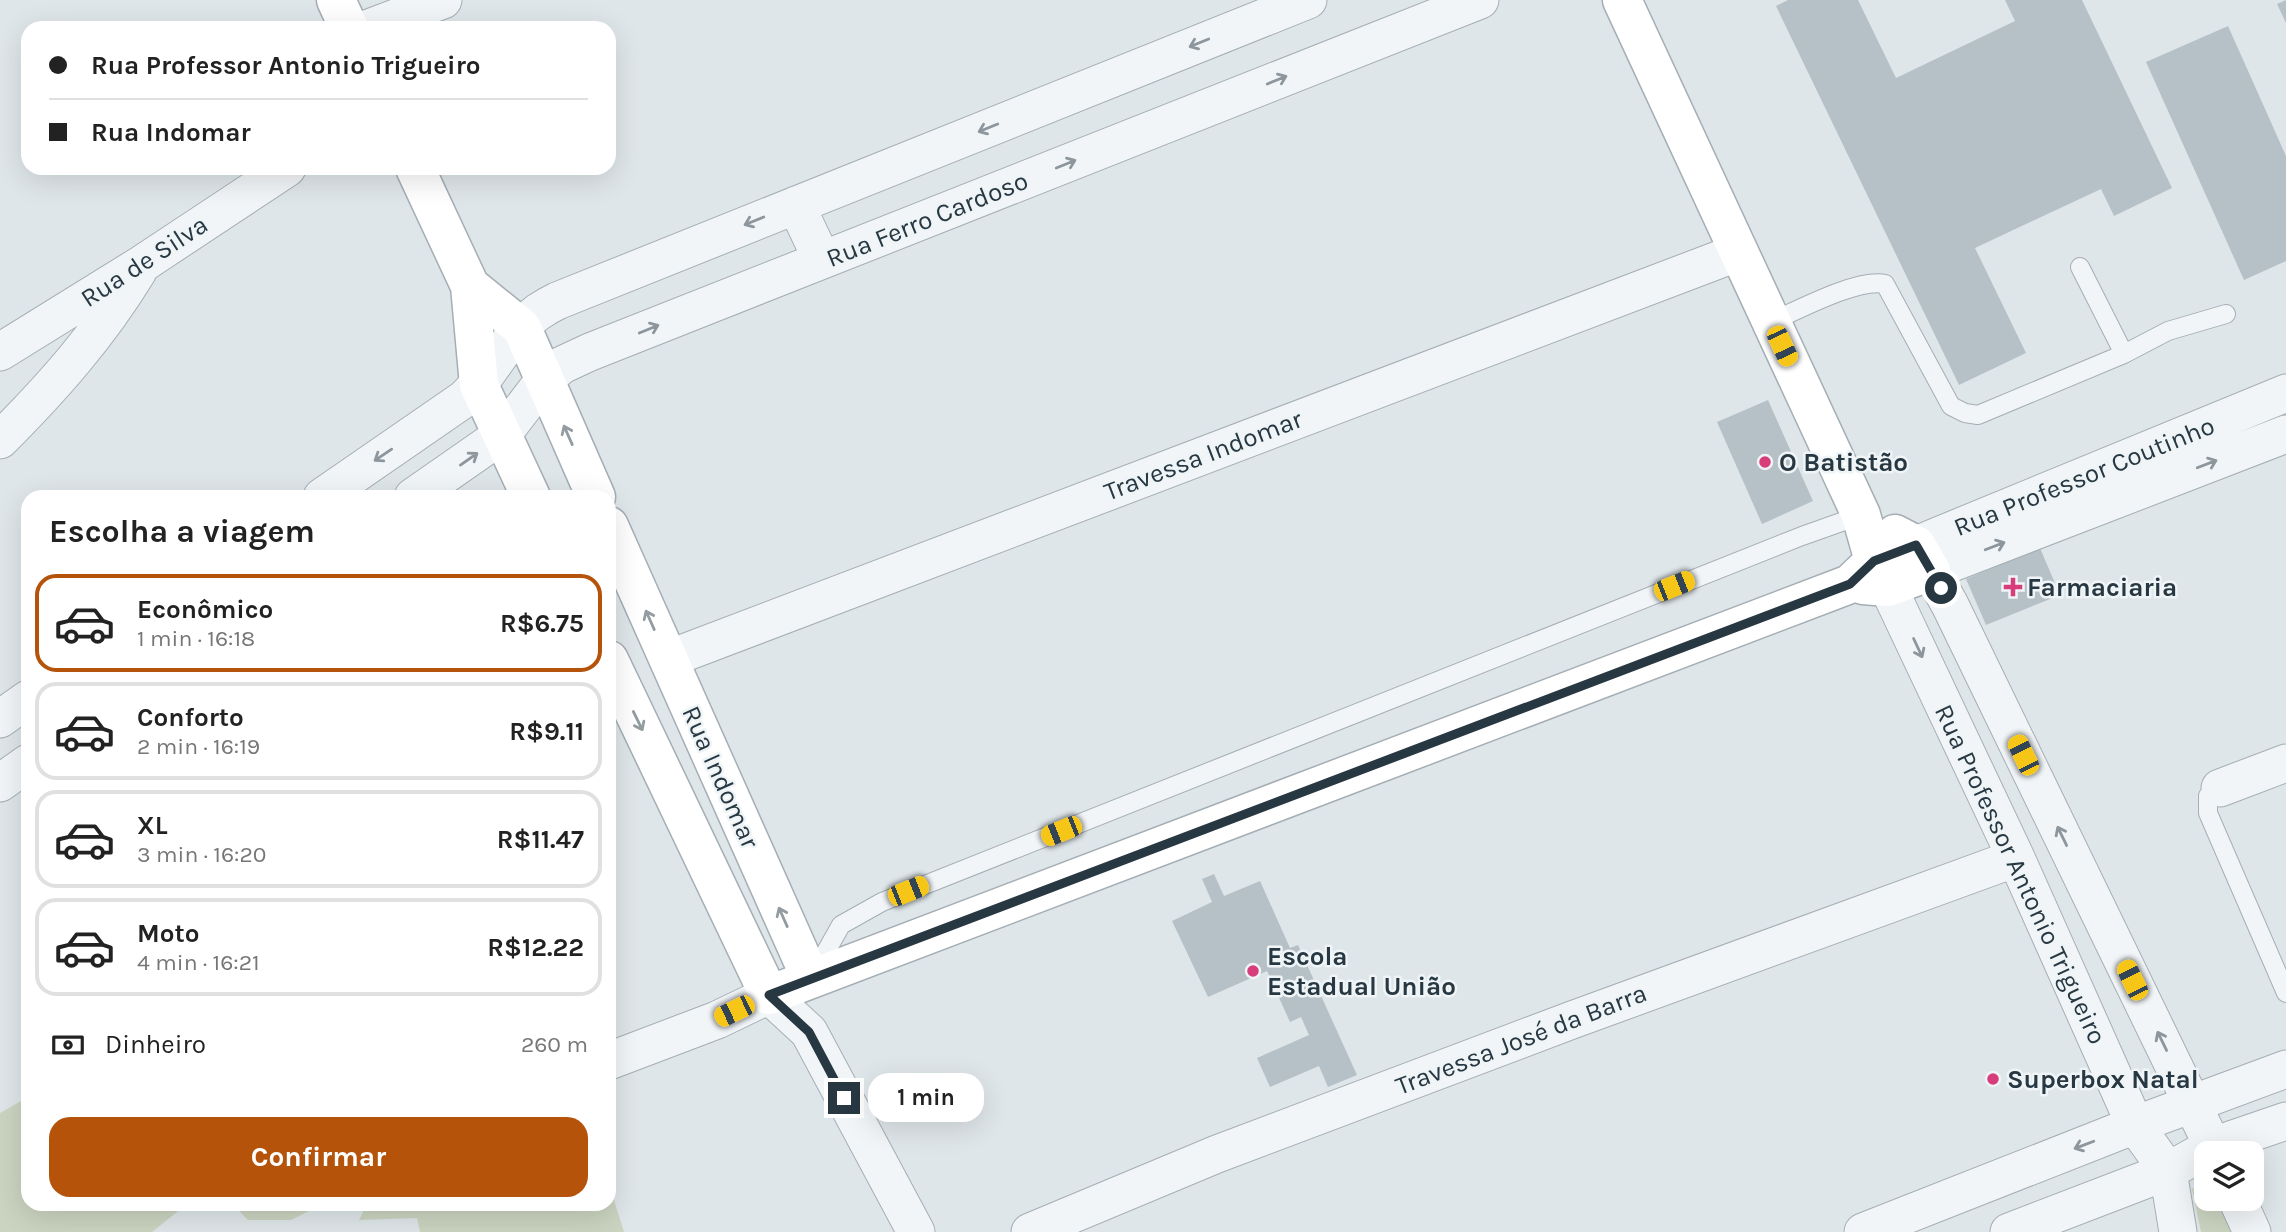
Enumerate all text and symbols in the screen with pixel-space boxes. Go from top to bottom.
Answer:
one-way arrow [1189,38,1211,51]
text: Rua Professor Antonio Trigueiro [91,50,481,81]
one-way arrow [1266,73,1288,86]
text: Rua Indomar [91,117,251,148]
one-way arrow [978,122,1000,135]
one-way arrow [1054,156,1076,169]
street label: Rua Ferro Cardoso [822,165,1033,274]
street label: Rua de Silva [75,209,214,314]
one-way arrow [744,216,766,229]
one-way arrow [638,321,659,334]
car [1764,323,1801,369]
street label: Travessa Indomar [1100,403,1307,508]
street label: Rua Professor Coutinho [1949,410,2219,543]
one-way arrow [561,424,574,446]
place label: O Batistão [1779,447,1908,478]
one-way arrow [374,448,393,462]
one-way arrow [459,452,478,466]
marker: O Batistão [1757,454,1773,470]
one-way arrow [2196,457,2218,470]
text: Escolha a viagem [49,513,315,550]
one-way arrow [1983,539,2005,551]
car [1651,568,1698,604]
route start [1925,572,1957,604]
place label: Farmaciaria [2027,572,2177,603]
marker: Farmaciaria [2005,579,2021,595]
icon: car [53,592,116,655]
text: Econômico [137,594,273,625]
text: R$6.75 [500,608,584,639]
one-way arrow [643,609,656,631]
text: 1 min · 16:18 [137,625,255,652]
one-way arrow [1911,637,1925,658]
street label: Rua Professor Antonio Trigueiro [1928,699,2113,1049]
icon: car [53,700,116,763]
street label: Rua Indomar [675,701,766,854]
text: Conforto [137,702,244,733]
one-way arrow [633,711,646,732]
text: R$9.11 [509,716,584,747]
car [2005,732,2042,778]
text: 2 min · 16:19 [137,733,260,760]
icon: car [53,808,116,871]
text: XL [137,810,168,841]
car [1038,813,1085,849]
text: R$11.47 [497,824,584,855]
one-way arrow [2055,826,2069,847]
text: 3 min · 16:20 [137,841,266,868]
car [885,873,932,909]
one-way arrow [776,907,789,928]
icon: car [53,916,116,979]
text: Moto [137,918,199,949]
text: R$12.22 [487,932,584,963]
place label: Escola Estadual União [1267,941,1456,1002]
text: 4 min · 16:21 [137,949,260,976]
car [2114,957,2151,1003]
marker: Escola Estadual União [1245,963,1261,979]
street label: Travessa José da Barra [1391,977,1651,1102]
car [711,992,758,1030]
icon: cash [49,1026,87,1064]
text: Dinheiro [105,1029,206,1060]
text: 260 m [521,1031,588,1058]
one-way arrow [2154,1031,2168,1052]
place label: Superbox Natal [2007,1064,2199,1095]
marker: Superbox Natal [1985,1071,2001,1087]
callout: 1 min [868,1074,984,1122]
route end [828,1082,860,1114]
text: 1 min [897,1084,955,1111]
button: Confirmar [49,1117,588,1197]
one-way arrow [2074,1139,2096,1152]
map controls [2194,1141,2264,1211]
button: layers [2194,1141,2264,1211]

